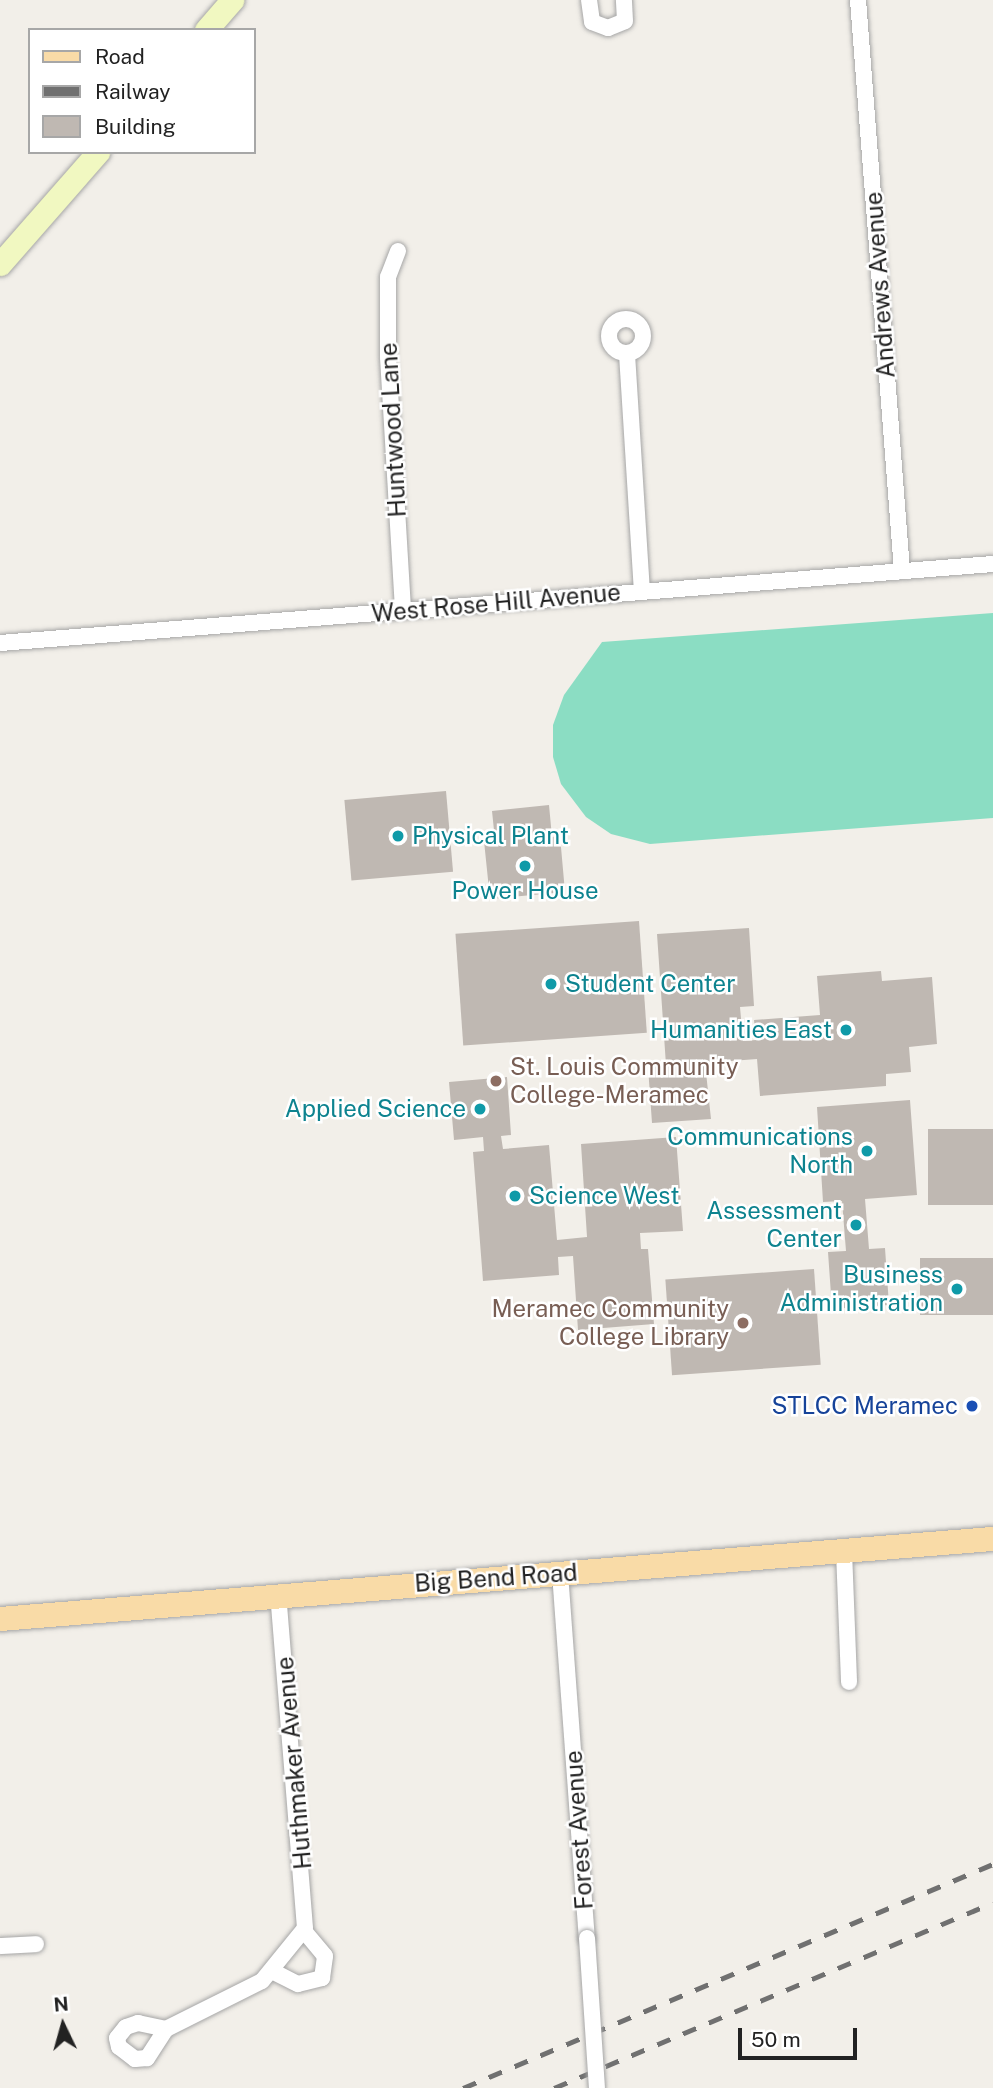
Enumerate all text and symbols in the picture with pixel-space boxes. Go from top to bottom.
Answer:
legend [28,28,256,154]
text: Road [95,44,145,69]
text: Railway [95,79,171,104]
text: Building [95,114,176,139]
street label: Andrews Avenue [859,191,901,379]
street label: Huntwood Lane [374,342,412,518]
street label: West Rose Hill Avenue [370,578,622,628]
place label: Physical Plant [412,822,569,850]
marker: Physical Plant [390,828,406,844]
marker: Power House [517,858,533,874]
place label: Power House [451,877,599,905]
place label: Student Center [565,970,736,998]
marker: Student Center [543,976,559,992]
place label: Humanities East [650,1016,832,1044]
marker: Humanities East [838,1022,854,1038]
place label: St. Louis Community College-Meramec [510,1053,739,1109]
marker: St. Louis Community College-Meramec [488,1073,504,1089]
place label: Applied Science [285,1095,466,1123]
marker: Applied Science [472,1101,488,1117]
place label: Communications North [667,1123,853,1179]
marker: Communications North [859,1143,875,1159]
place label: Science West [529,1182,680,1210]
marker: Science West [507,1188,523,1204]
place label: Assessment Center [706,1197,842,1253]
marker: Assessment Center [848,1217,864,1233]
place label: Business Administration [780,1261,943,1317]
marker: Business Administration [949,1281,965,1297]
place label: Meramec Community College Library [491,1295,729,1351]
marker: Meramec Community College Library [735,1315,751,1331]
place label: STLCC Meramec [772,1392,958,1420]
marker: STLCC Meramec [964,1398,980,1414]
street label: Big Bend Road [414,1558,578,1598]
street label: Huthmaker Avenue [270,1655,318,1871]
street label: Forest Avenue [559,1749,599,1911]
north arrow [28,1990,98,2060]
text: N [53,1992,70,2016]
scale bar [741,2014,860,2058]
text: 50 m [751,2027,801,2052]

